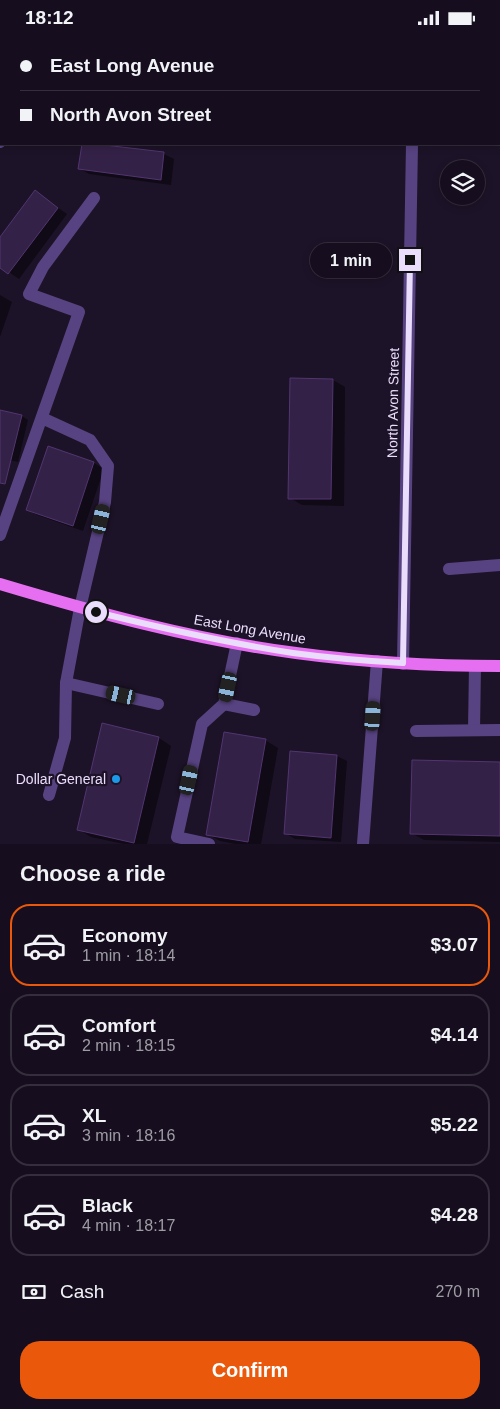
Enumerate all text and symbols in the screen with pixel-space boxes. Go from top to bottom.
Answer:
text: 18:12 [25,7,74,28]
text: East Long Avenue [50,55,214,76]
text: North Avon Street [50,104,211,125]
map controls [440,160,485,205]
button: layers [440,160,485,205]
callout: 1 min [310,243,392,277]
route end [399,249,421,271]
text: 1 min [330,252,372,269]
street label: North Avon Street [384,348,402,458]
car [90,503,111,535]
route start [85,601,107,623]
street label: East Long Avenue [193,611,307,647]
car [217,671,238,703]
car [104,684,137,706]
car [364,701,381,731]
car [178,764,199,796]
place label: Dollar General [16,771,106,787]
marker: Dollar General [110,773,122,785]
text: Choose a ride [20,861,165,886]
icon: car [22,923,67,968]
text: Economy [82,925,168,946]
text: $3.07 [430,934,478,955]
text: 1 min · 18:14 [82,947,175,964]
icon: car [22,1013,67,1058]
text: Comfort [82,1015,156,1036]
text: $4.14 [430,1024,478,1045]
text: 2 min · 18:15 [82,1037,175,1054]
icon: car [22,1103,67,1148]
text: XL [82,1105,106,1126]
text: $5.22 [430,1114,478,1135]
text: 3 min · 18:16 [82,1127,175,1144]
icon: car [22,1193,67,1238]
text: Black [82,1195,133,1216]
text: $4.28 [430,1204,478,1225]
text: 4 min · 18:17 [82,1217,175,1234]
icon: cash [20,1278,48,1306]
text: Cash [60,1281,104,1302]
text: 270 m [436,1283,480,1300]
button: Confirm [20,1341,480,1399]

